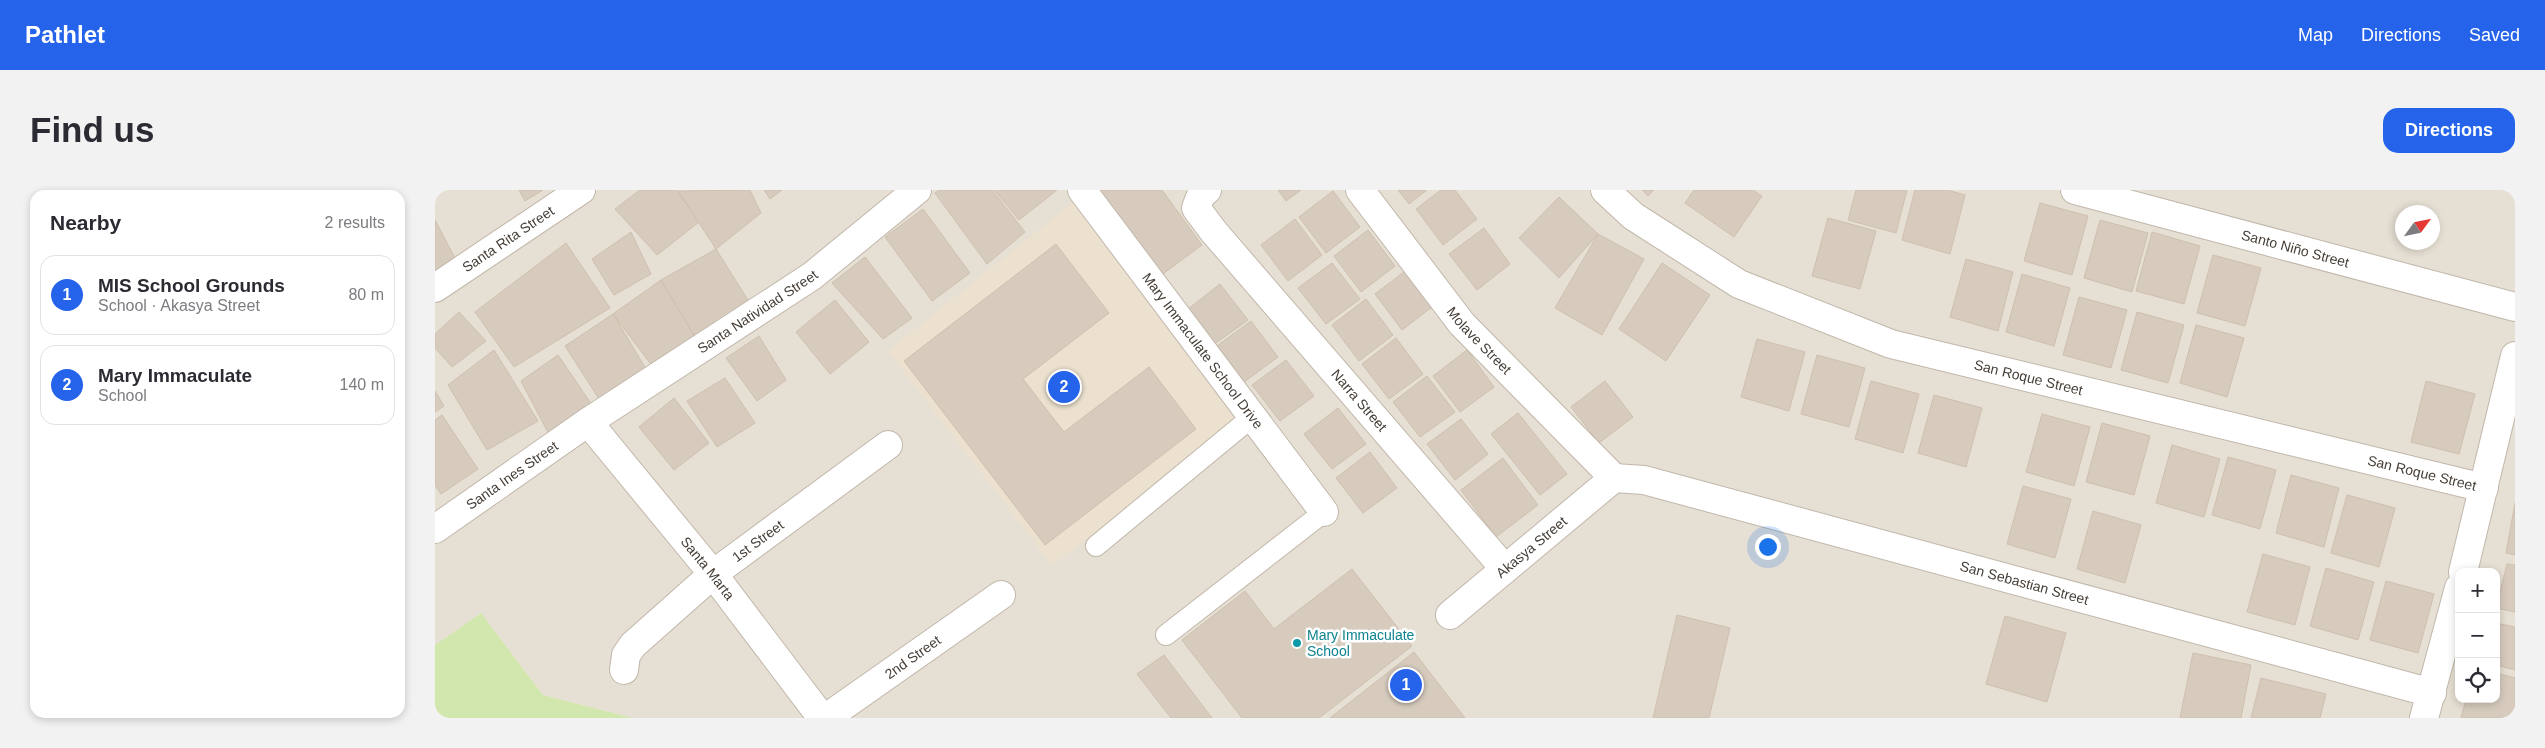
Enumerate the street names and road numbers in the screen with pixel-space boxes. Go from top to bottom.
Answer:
street label: Santa Rita Street [459,203,557,275]
street label: Santo Niño Street [2240,227,2351,271]
street label: Santa Natividad Street [694,267,821,357]
street label: Mary Immaculate School Drive [1139,270,1267,432]
street label: Molave Street [1444,304,1515,377]
street label: San Roque Street [1972,356,2085,398]
street label: Narra Street [1328,366,1390,434]
street label: Santa Ines Street [463,437,561,513]
street label: San Roque Street [2366,452,2478,494]
street label: Akasya Street [1493,513,1570,581]
street label: 1st Street [729,517,787,565]
street label: Santa Marta [678,533,738,603]
street label: San Sebastian Street [1958,558,2090,608]
street label: 2nd Street [882,632,944,682]

